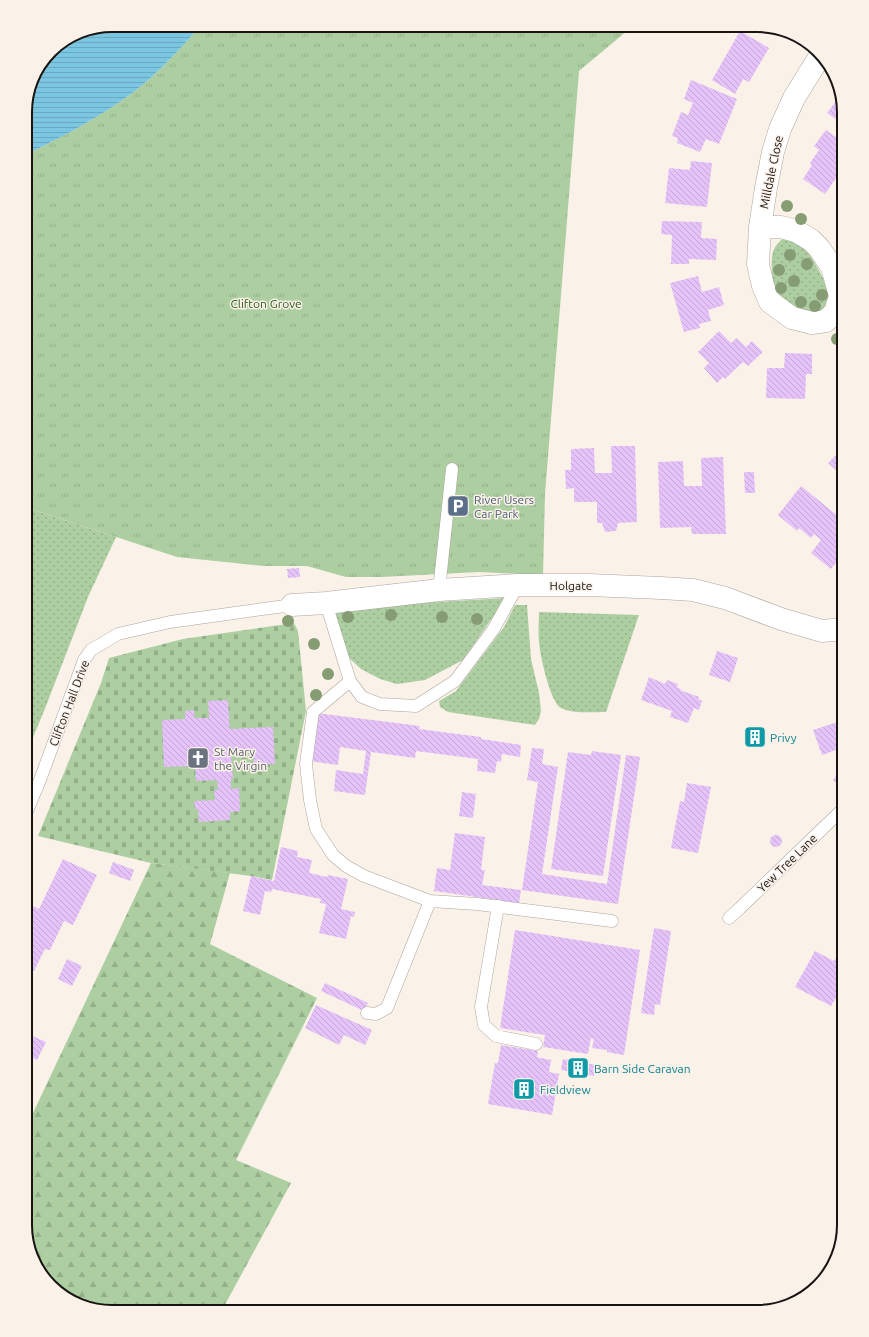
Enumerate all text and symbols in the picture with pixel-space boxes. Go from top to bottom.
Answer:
street label: Milldale Close [757,134,785,210]
park label: Clifton Grove [230,297,302,310]
parking icon: River Users Car Park [445,493,471,519]
place label: River Users Car Park [474,493,534,520]
street label: Holgate [550,579,592,592]
street label: Clifton Hall Drive [47,658,91,748]
building icon: Privy [742,724,768,750]
place label: Privy [770,731,797,744]
church icon: St Mary the Virgin [185,745,211,771]
place label: St Mary the Virgin [214,745,267,772]
street label: Yew Tree Lane [755,831,819,895]
building icon: Barn Side Caravan [565,1055,591,1081]
place label: Barn Side Caravan [594,1062,691,1075]
building icon: Fieldview [511,1076,537,1102]
place label: Fieldview [540,1083,591,1096]

